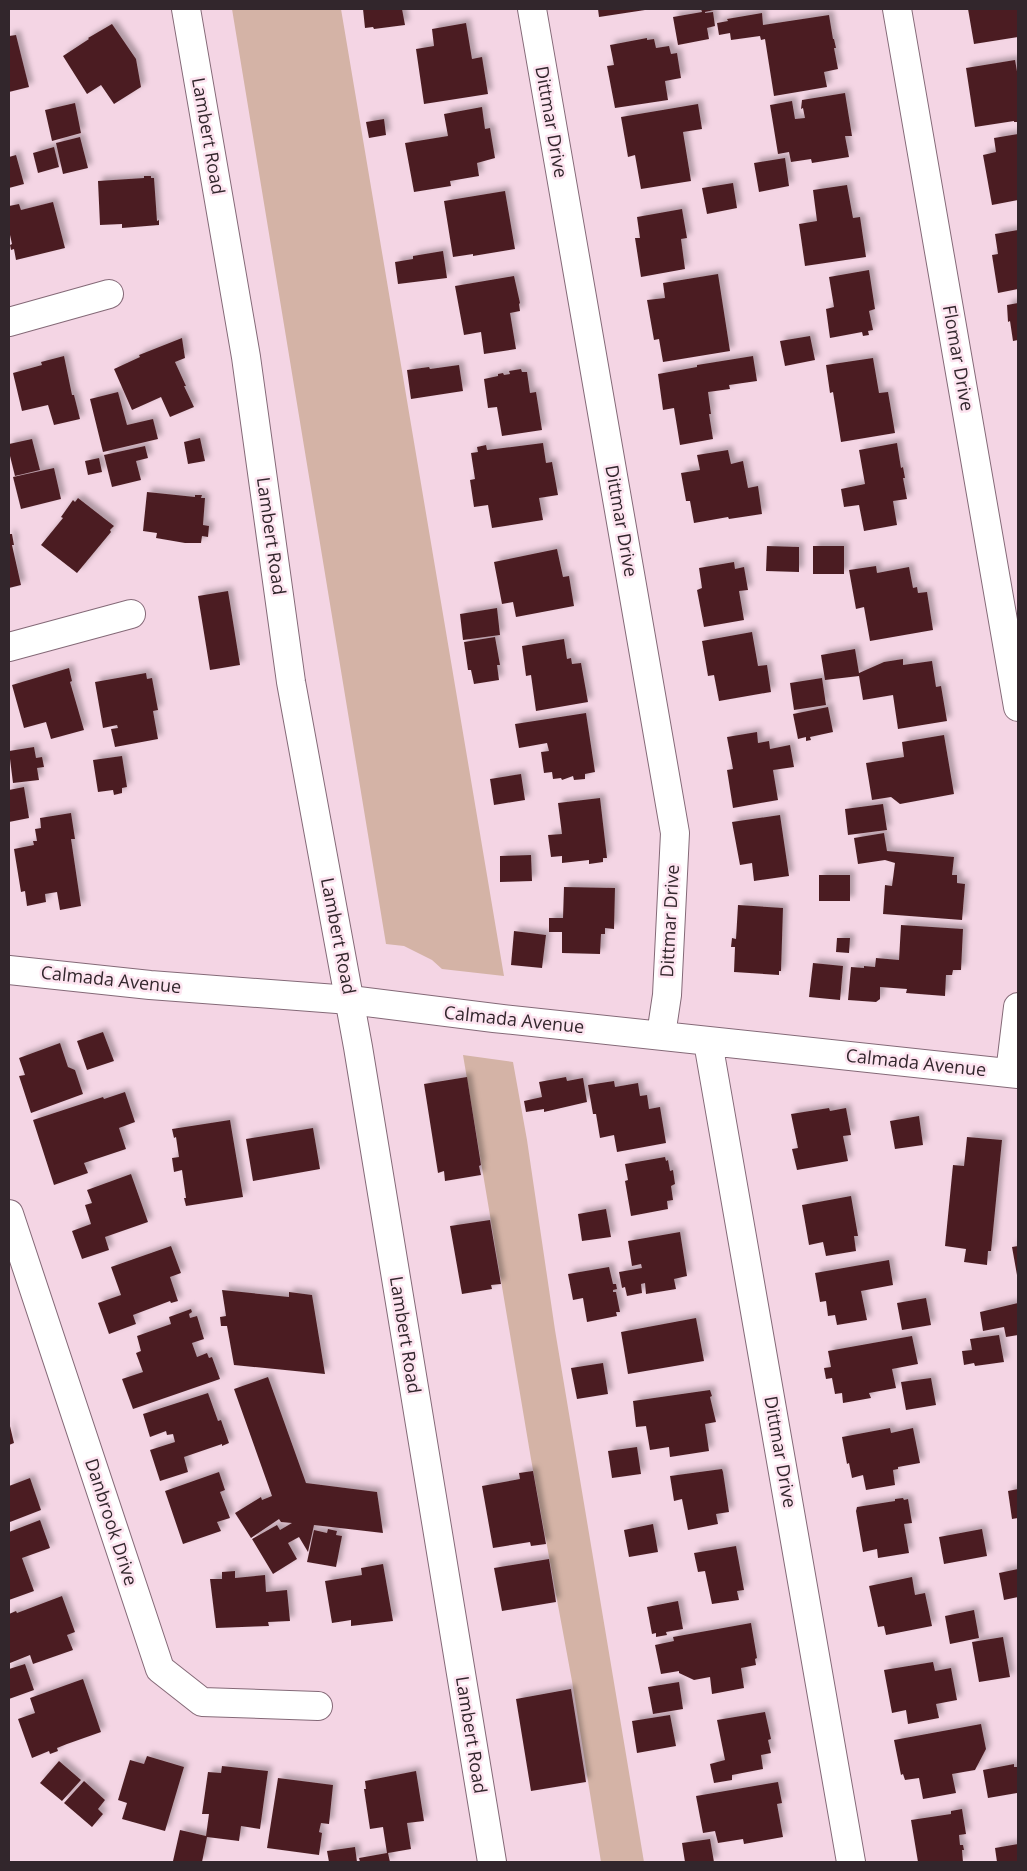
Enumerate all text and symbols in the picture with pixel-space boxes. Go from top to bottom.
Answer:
street label: Dittmar Drive [530,64,574,180]
street label: Lambert Road [187,75,231,196]
street label: Flomar Drive [938,303,980,413]
street label: Dittmar Drive [600,463,644,579]
street label: Lambert Road [252,475,292,596]
street label: Dittmar Drive [654,864,684,978]
street label: Lambert Road [316,875,362,996]
street label: Calmada Avenue [40,960,182,998]
street label: Calmada Avenue [443,1000,585,1038]
street label: Calmada Avenue [845,1043,987,1081]
street label: Lambert Road [385,1274,427,1395]
street label: Dittmar Drive [759,1394,803,1510]
street label: Danbrook Drive [80,1455,144,1588]
street label: Lambert Road [451,1674,493,1795]

